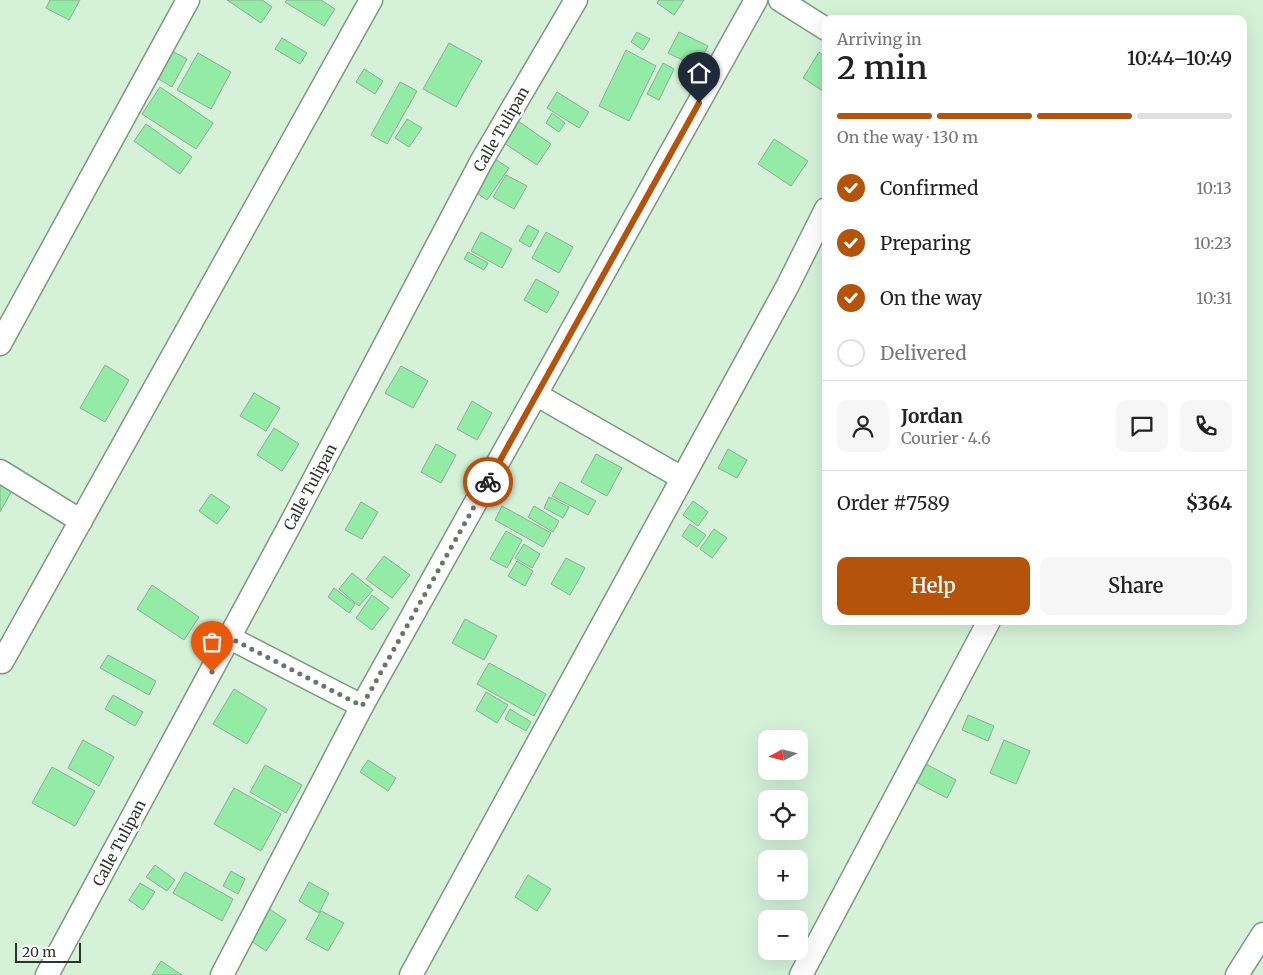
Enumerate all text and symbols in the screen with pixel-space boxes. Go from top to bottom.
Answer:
text: Arriving in [837,29,922,49]
text: 10:44–10:49 [1127,46,1232,70]
text: 2 min [837,48,927,88]
pin [678,52,720,103]
icon: home [685,59,713,87]
street label: Calle Tulipan [469,83,533,175]
text: On the way · 130 m [837,127,978,147]
icon: check [837,174,865,202]
text: Confirmed [880,176,978,200]
text: 10:13 [1196,178,1232,198]
icon: check [837,229,865,257]
text: Preparing [880,231,971,255]
text: 10:23 [1194,233,1232,253]
icon: check [837,284,865,312]
text: On the way [880,286,982,310]
text: 10:31 [1196,288,1232,308]
text: Delivered [880,341,967,365]
button: person [837,400,889,452]
button: chat [1116,400,1168,452]
button: phone [1180,400,1232,452]
text: Jordan [901,404,963,428]
text: Courier · 4.6 [901,428,991,448]
street label: Calle Tulipan [279,440,341,533]
courier [463,457,513,507]
icon: bike [474,468,502,496]
text: Order #7589 [837,491,950,515]
text: $364 [1186,491,1232,515]
button: Help [837,557,1030,615]
button: Share [1040,557,1232,615]
pin [191,621,233,672]
icon: bag [198,628,226,656]
north arrow [758,730,808,780]
map controls [758,730,808,960]
button: locate [758,790,808,840]
street label: Calle Tulipan [88,796,150,889]
button: + [758,850,808,900]
button: − [758,910,808,960]
scale bar [15,940,81,963]
text: 20 m [22,943,56,961]

